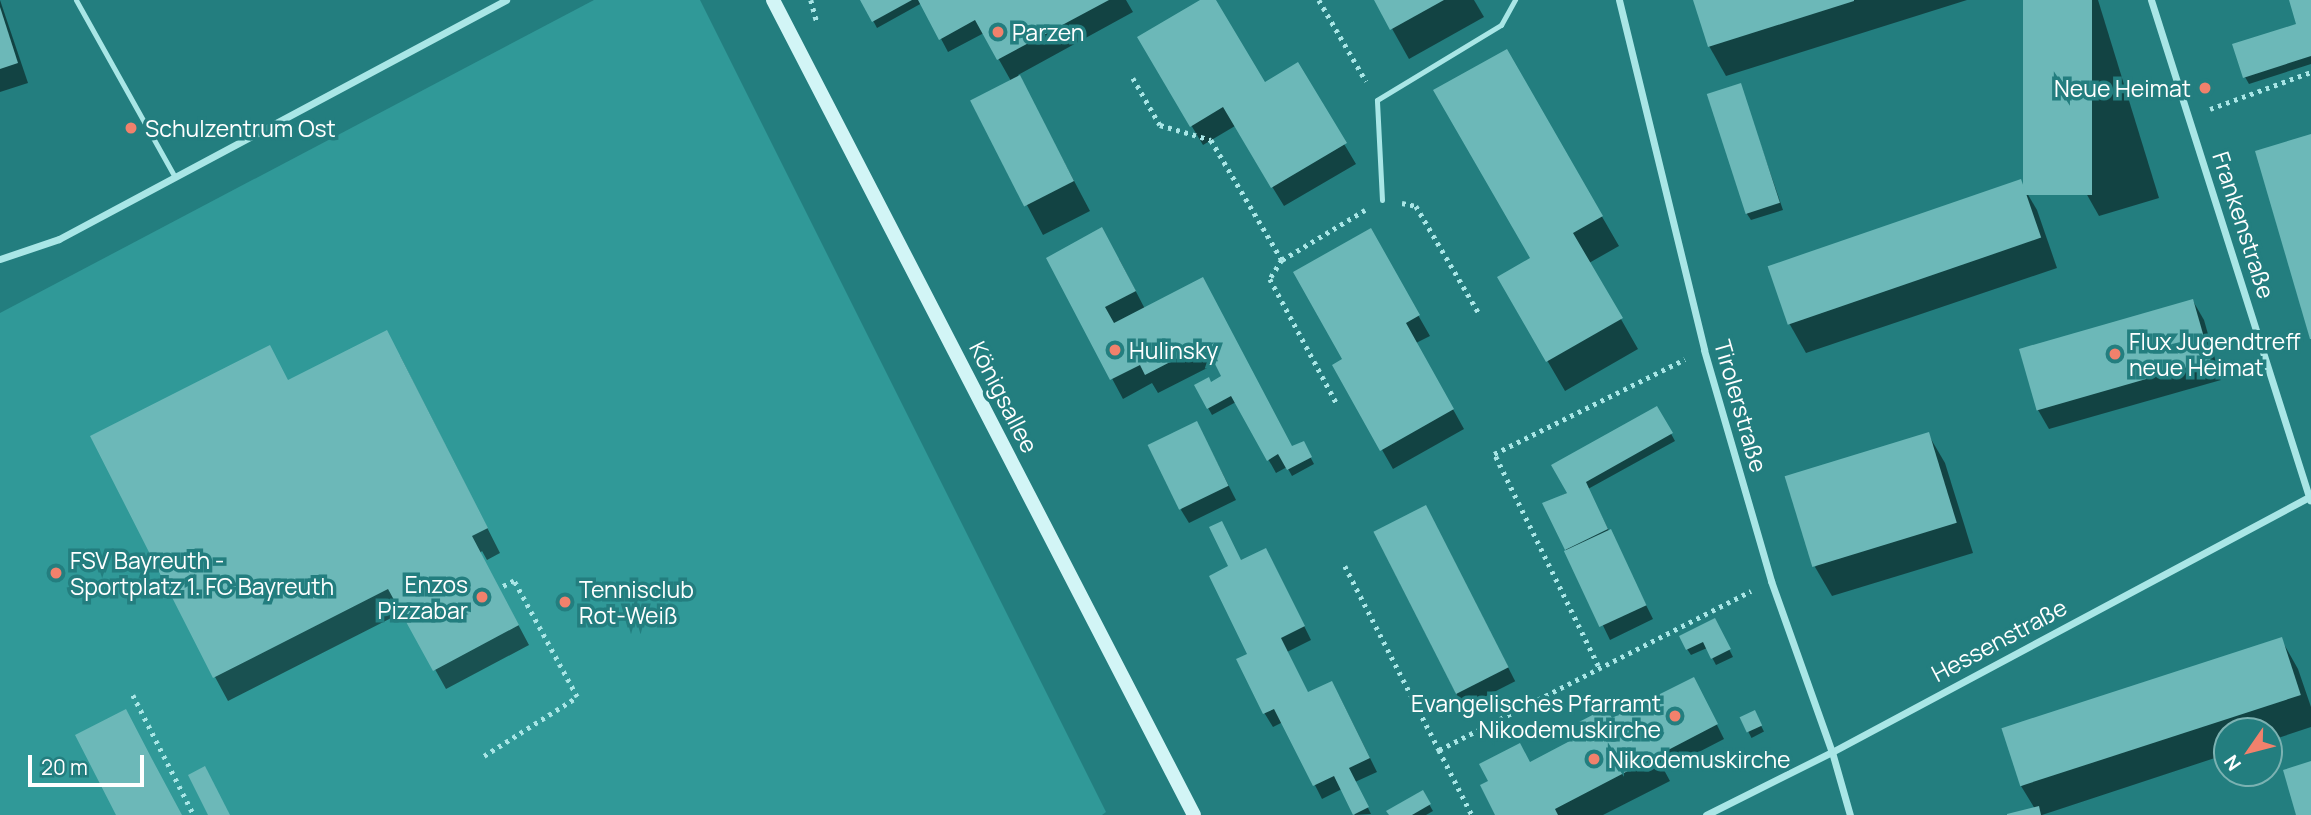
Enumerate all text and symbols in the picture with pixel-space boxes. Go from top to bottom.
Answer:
place label: Parzen [1012,18,1084,46]
marker: Parzen [990,24,1006,40]
place label: Neue Heimat [2054,74,2191,102]
marker: Neue Heimat [2197,80,2213,96]
place label: Schulzentrum Ost [145,114,336,142]
marker: Schulzentrum Ost [123,120,139,136]
street label: Frankenstraße [2207,148,2281,302]
place label: Flux Jugendtreff neue Heimat [2129,327,2301,381]
place label: Hulinsky [1129,336,1218,364]
street label: Königsallee [964,337,1044,457]
street label: Tirolerstraße [1709,337,1773,475]
marker: Hulinsky [1107,342,1123,358]
marker: Flux Jugendtreff neue Heimat [2107,346,2123,362]
place label: FSV Bayreuth - Sportplatz 1. FC Bayreuth [70,546,334,600]
marker: FSV Bayreuth - Sportplatz 1. FC Bayreuth [48,565,64,581]
place label: Enzos Pizzabar [378,570,468,624]
place label: Tennisclub Rot-Weiß [579,575,694,629]
marker: Enzos Pizzabar [474,589,490,605]
street label: Hessenstraße [1927,593,2071,687]
marker: Tennisclub Rot-Weiß [557,594,573,610]
place label: Evangelisches Pfarramt Nikodemuskirche [1411,689,1661,743]
marker: Evangelisches Pfarramt Nikodemuskirche [1667,708,1683,724]
north arrow [2213,717,2283,787]
scale bar [32,742,147,786]
place label: Nikodemuskirche [1608,745,1791,773]
text: N [2218,750,2247,776]
marker: Nikodemuskirche [1586,751,1602,767]
text: 20 m [41,753,88,781]

